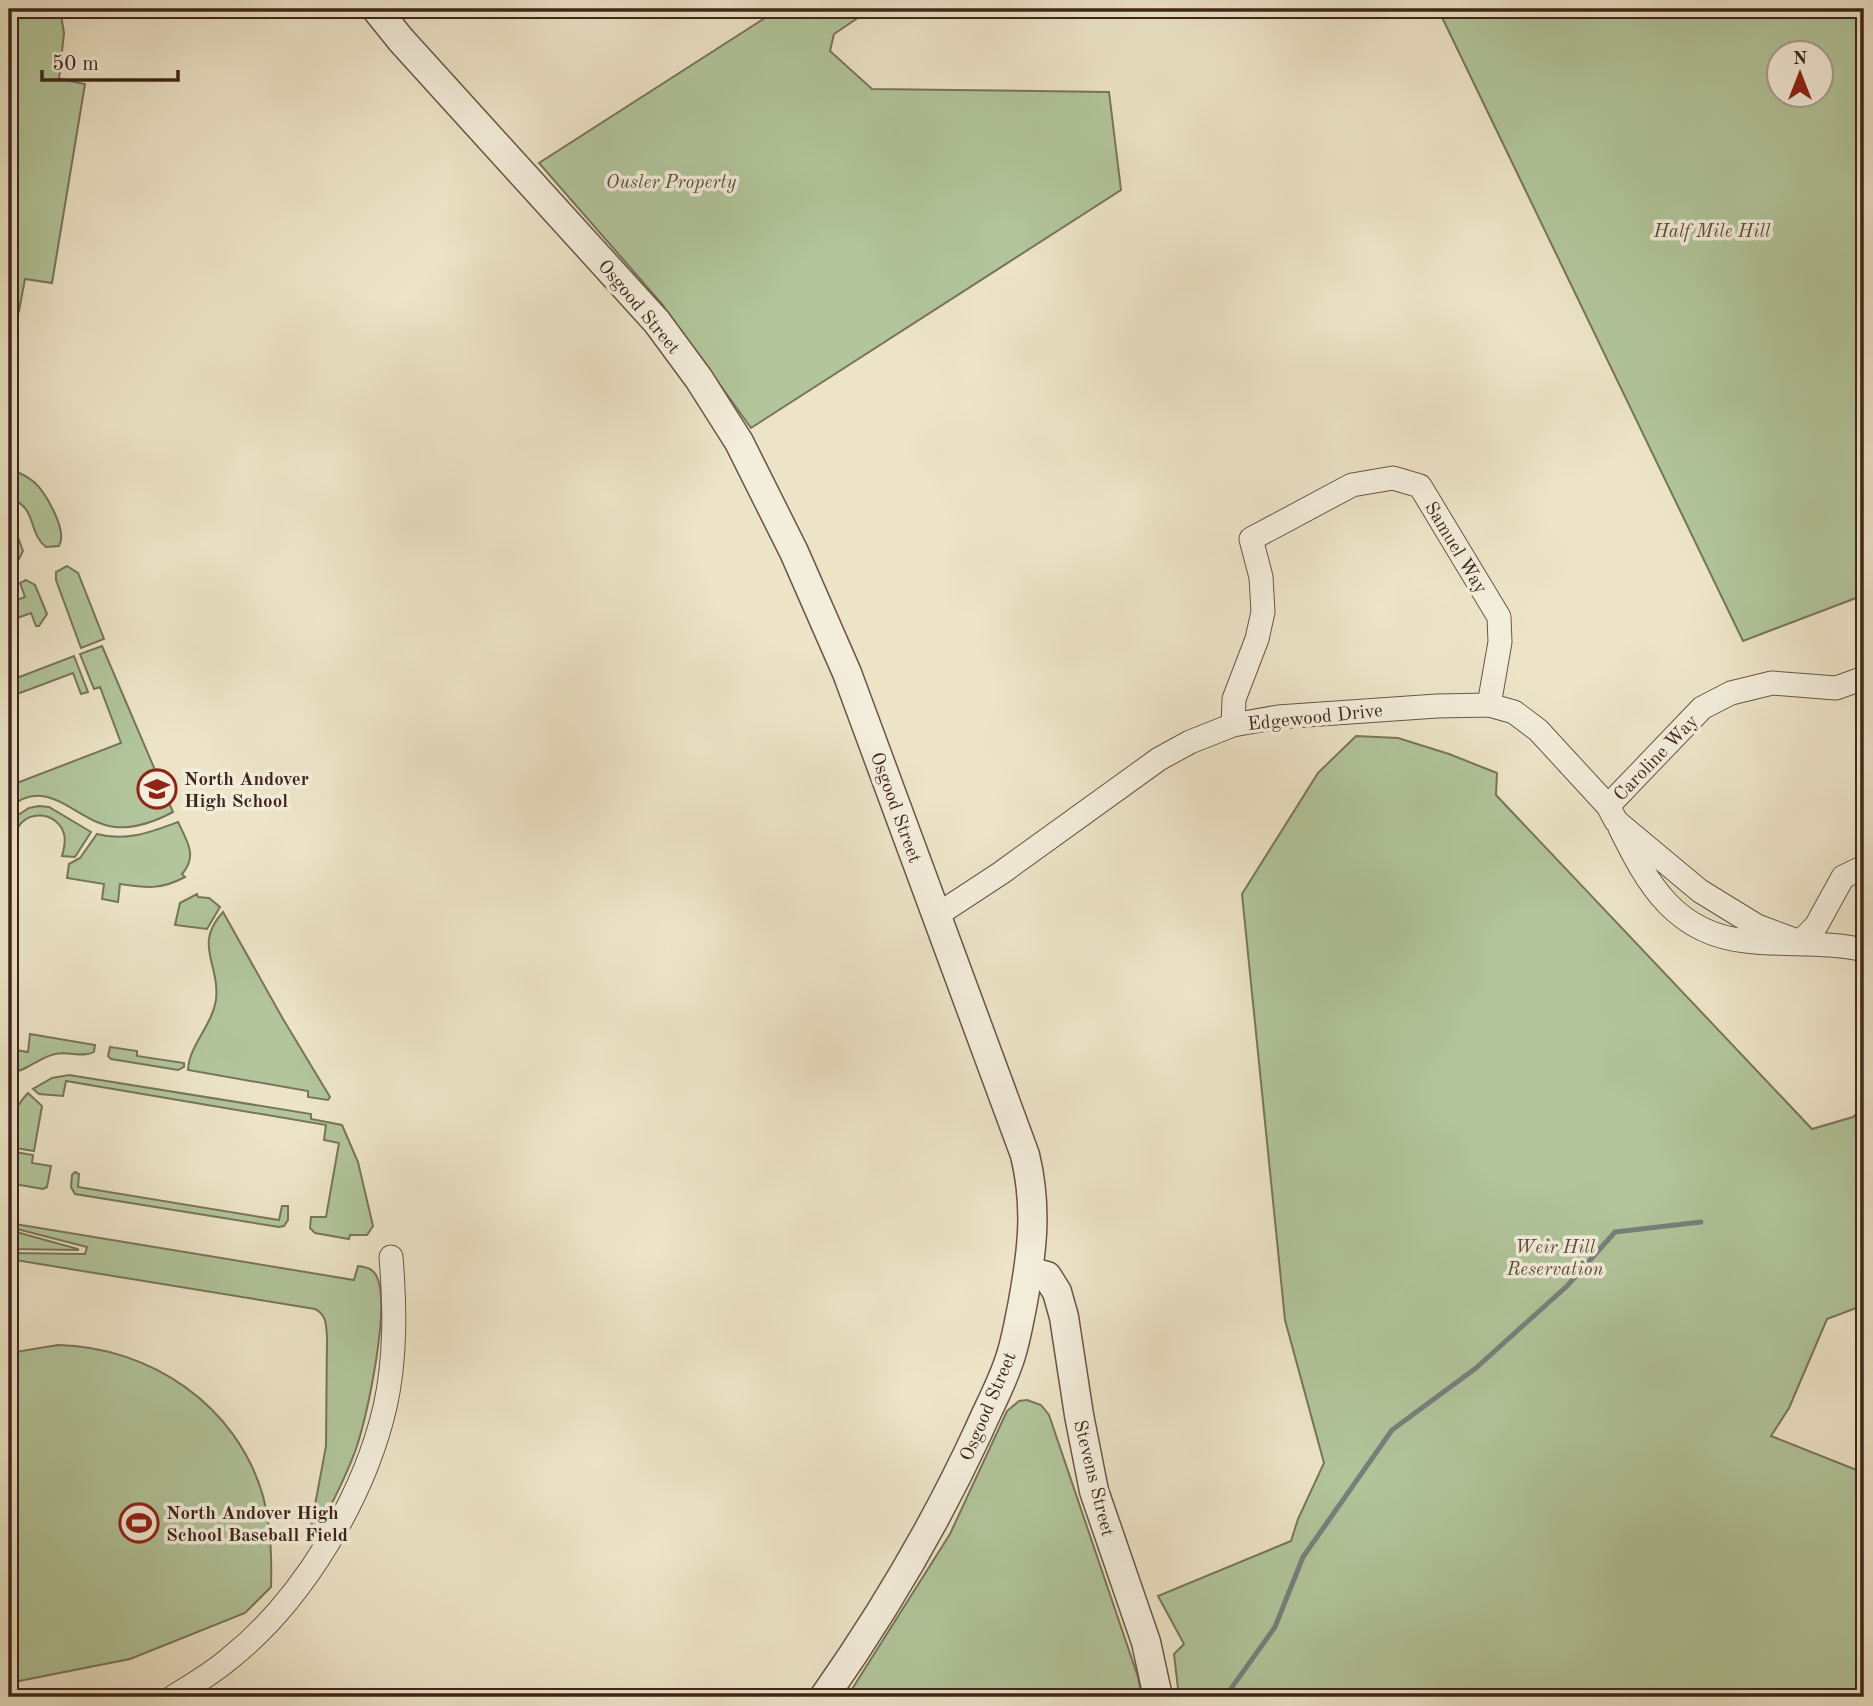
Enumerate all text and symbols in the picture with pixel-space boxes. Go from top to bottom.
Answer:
scale bar [42,38,178,82]
north arrow [1764,38,1834,108]
text: N [1793,50,1808,69]
text: 50 m [52,54,99,75]
park label: Ousler Property [606,174,737,193]
park label: Half Mile Hill [1653,223,1771,242]
street label: Osgood Street [593,257,683,358]
street label: Samuel Way [1420,499,1490,598]
street label: Edgewood Drive [1247,702,1384,735]
street label: Caroline Way [1611,712,1702,806]
street label: Osgood Street [866,750,923,866]
school or university icon: North Andover High School [136,768,178,810]
place label: North Andover High School [184,771,309,812]
park label: Weir Hill Reservation [1506,1239,1603,1280]
street label: Osgood Street [958,1350,1021,1464]
street label: Stevens Street [1069,1418,1116,1539]
sports icon: North Andover High School Baseball Field [118,1502,160,1544]
place label: North Andover High School Baseball Field [166,1505,348,1546]

